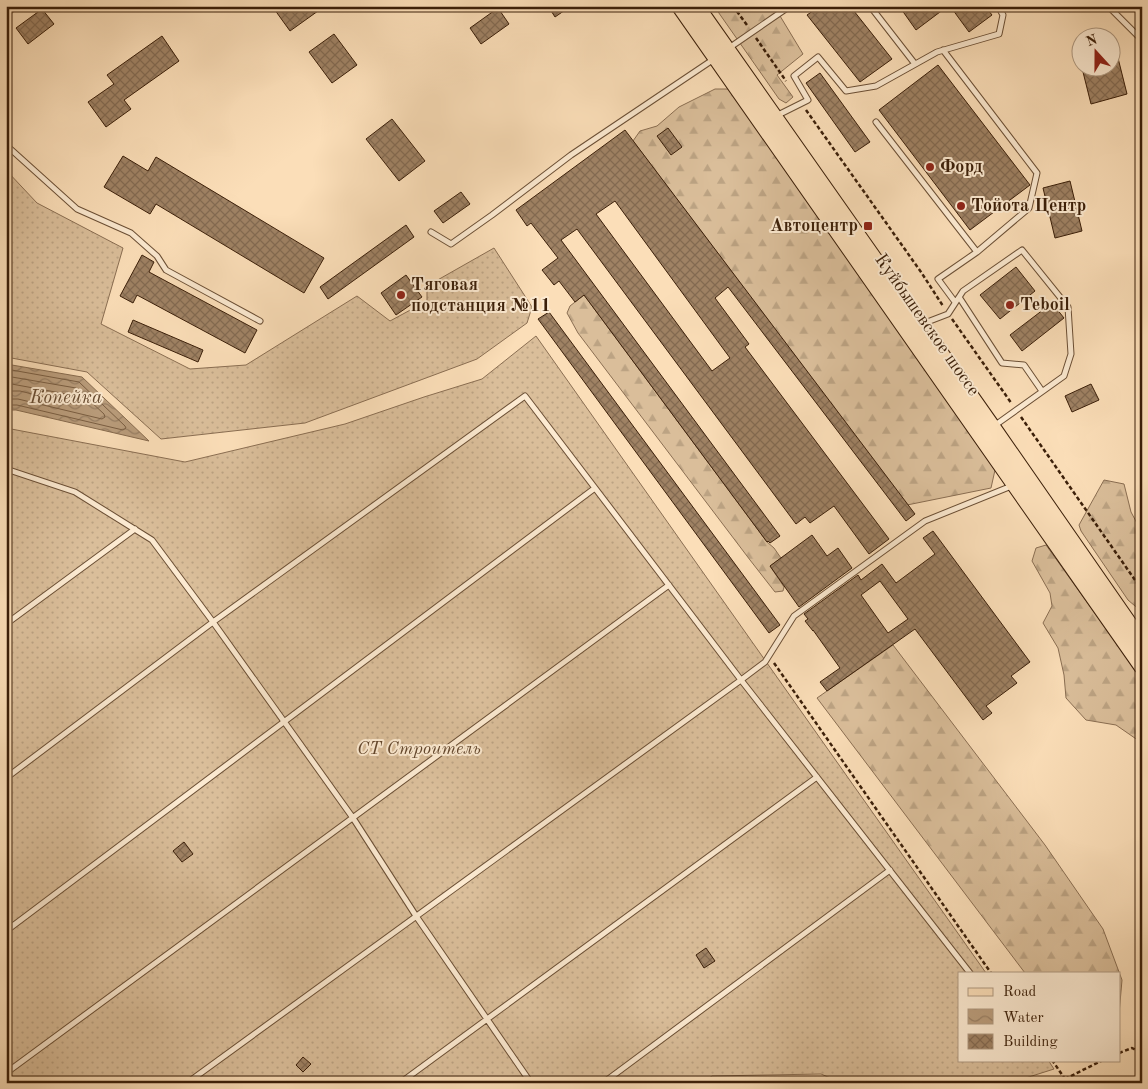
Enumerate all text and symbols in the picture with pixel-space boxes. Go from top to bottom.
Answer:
north arrow [1070,28,1120,78]
text: N [1084,32,1099,49]
place label: Форд [940,158,983,176]
marker: Форд [924,161,936,173]
place label: Тойота Центр [971,197,1086,215]
marker: Тойота Центр [955,200,967,212]
place label: Автоцентр [770,217,858,235]
marker: Автоцентр [862,220,874,232]
street label: Куйбышевское шоссе [871,251,983,399]
place label: Тяговая подстанция №11 [411,276,551,315]
marker: Тяговая подстанция №11 [395,289,407,301]
place label: Teboil [1020,296,1070,314]
marker: Teboil [1004,299,1016,311]
water label: Копейка [29,389,102,408]
park label: СТ Строитель [357,740,481,758]
legend [958,972,1120,1062]
text: Road [1003,985,1037,1000]
text: Water [1003,1011,1044,1026]
text: Building [1003,1035,1058,1050]

